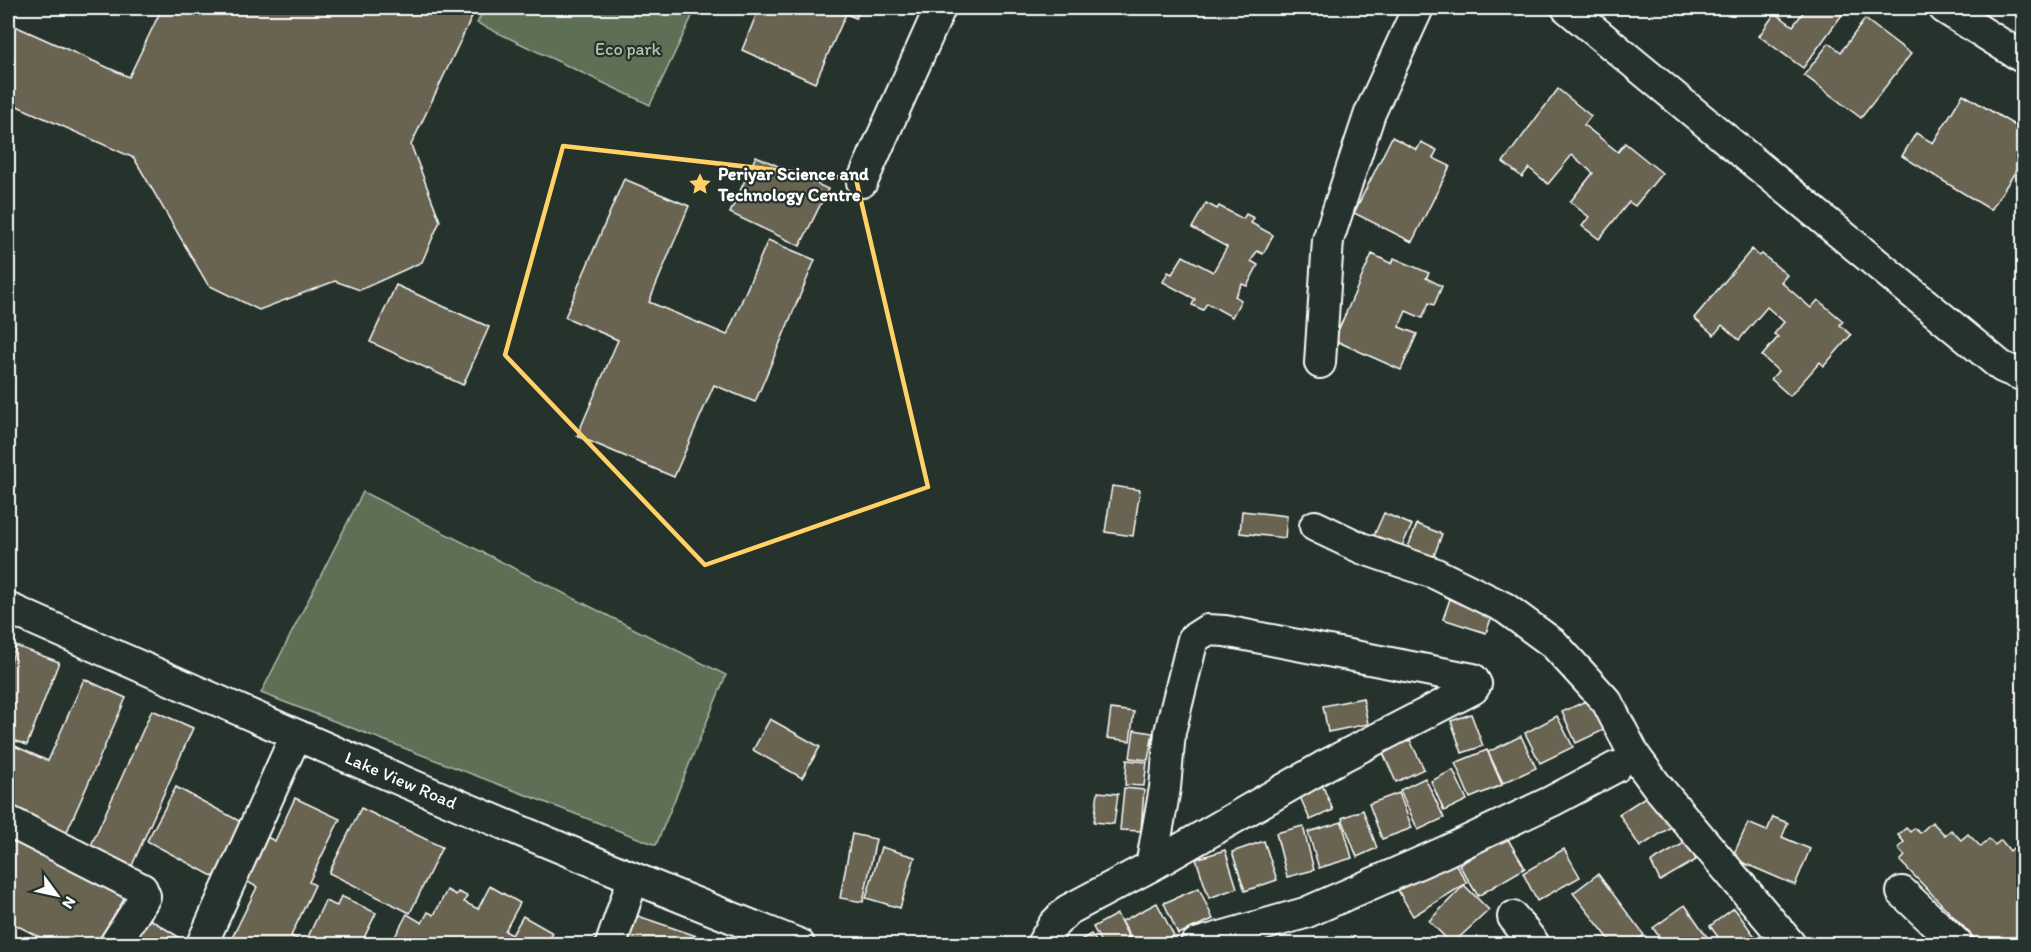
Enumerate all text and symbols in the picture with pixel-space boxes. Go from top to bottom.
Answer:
park label: Eco park [595,38,662,60]
place label: Periyar Science and Technology Centre [717,163,869,206]
place icon: Periyar Science and Technology Centre [687,171,713,197]
street label: Lake View Road [341,746,461,814]
north arrow [27,865,87,925]
text: N [58,893,80,913]

